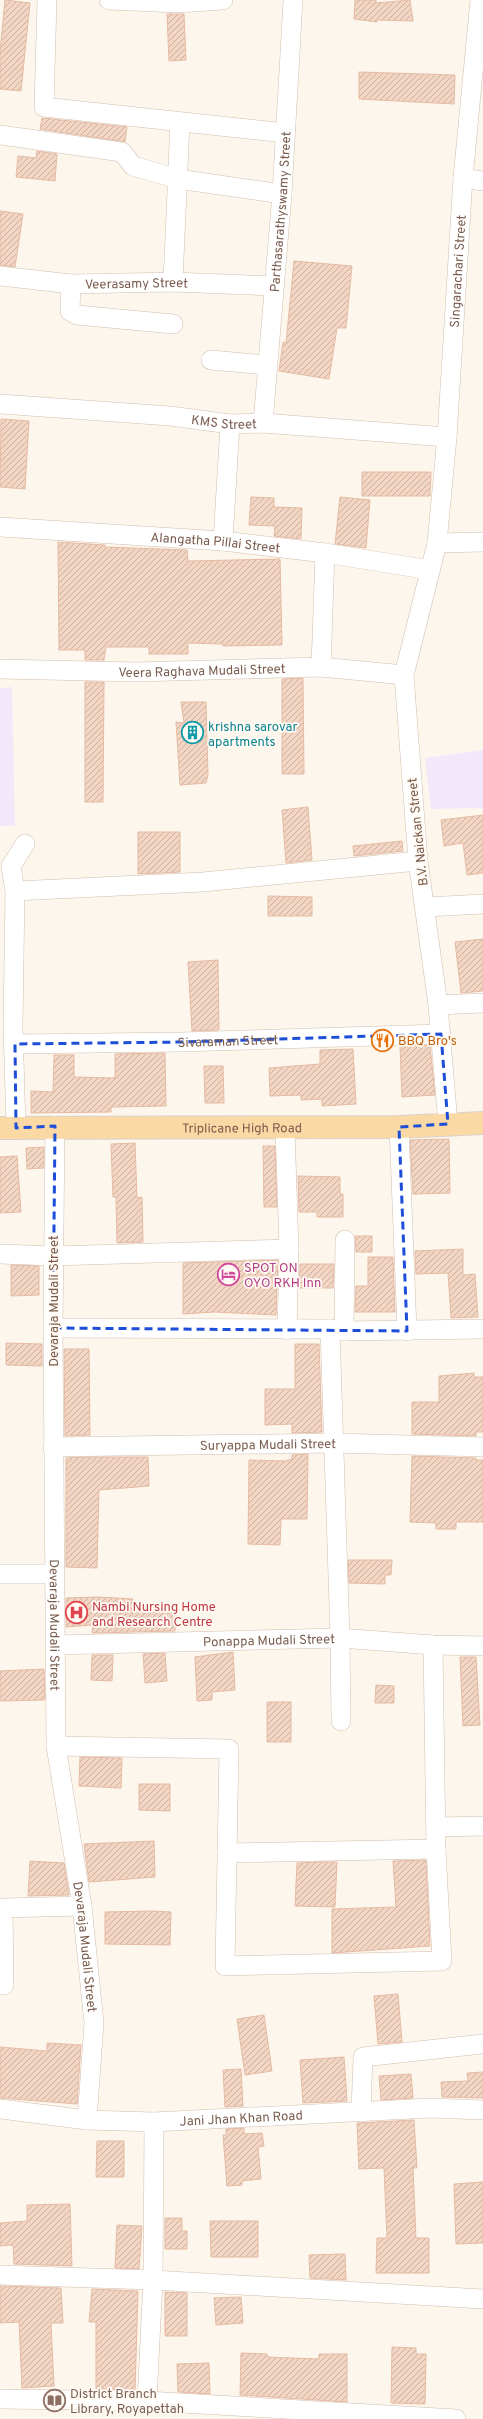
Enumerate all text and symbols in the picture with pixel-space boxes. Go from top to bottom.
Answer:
street label: Parthasarathyswamy Street [268,131,296,293]
street label: Singarachari Street [448,214,471,328]
street label: Veerasamy Street [85,276,188,294]
street label: KMS Street [190,413,257,434]
street label: Alangatha Pillai Street [150,530,281,558]
street label: Veera Raghava Mudali Street [118,662,286,682]
building icon: krishna sarovar apartments [179,720,205,746]
place label: krishna sarovar apartments [208,720,298,751]
street label: B.V. Naickan Street [405,777,433,887]
restaurant icon: BBQ Bro's [370,1027,396,1053]
street label: Sivaraman Street [177,1033,279,1052]
place label: BBQ Bro's [398,1034,457,1050]
street label: Triplicane High Road [182,1121,302,1138]
street label: Devaraja Mudali Street [47,1235,63,1367]
hotel icon: SPOT ON OYO RKH Inn [215,1261,241,1287]
place label: SPOT ON OYO RKH Inn [244,1261,321,1292]
street label: Suryappa Mudali Street [200,1437,336,1455]
street label: Devaraja Mudali Street [45,1559,62,1691]
hospital icon: Nambi Nursing Home and Research Centre [63,1600,89,1626]
place label: Nambi Nursing Home and Research Centre [92,1600,216,1631]
street label: Ponappa Mudali Street [203,1632,335,1651]
street label: Devaraja Mudali Street [68,1880,99,2013]
street label: Jani Jhan Khan Road [179,2108,303,2131]
library icon: District Branch Library, Royapettah [41,2387,67,2413]
place label: District Branch Library, Royapettah [70,2387,184,2418]

